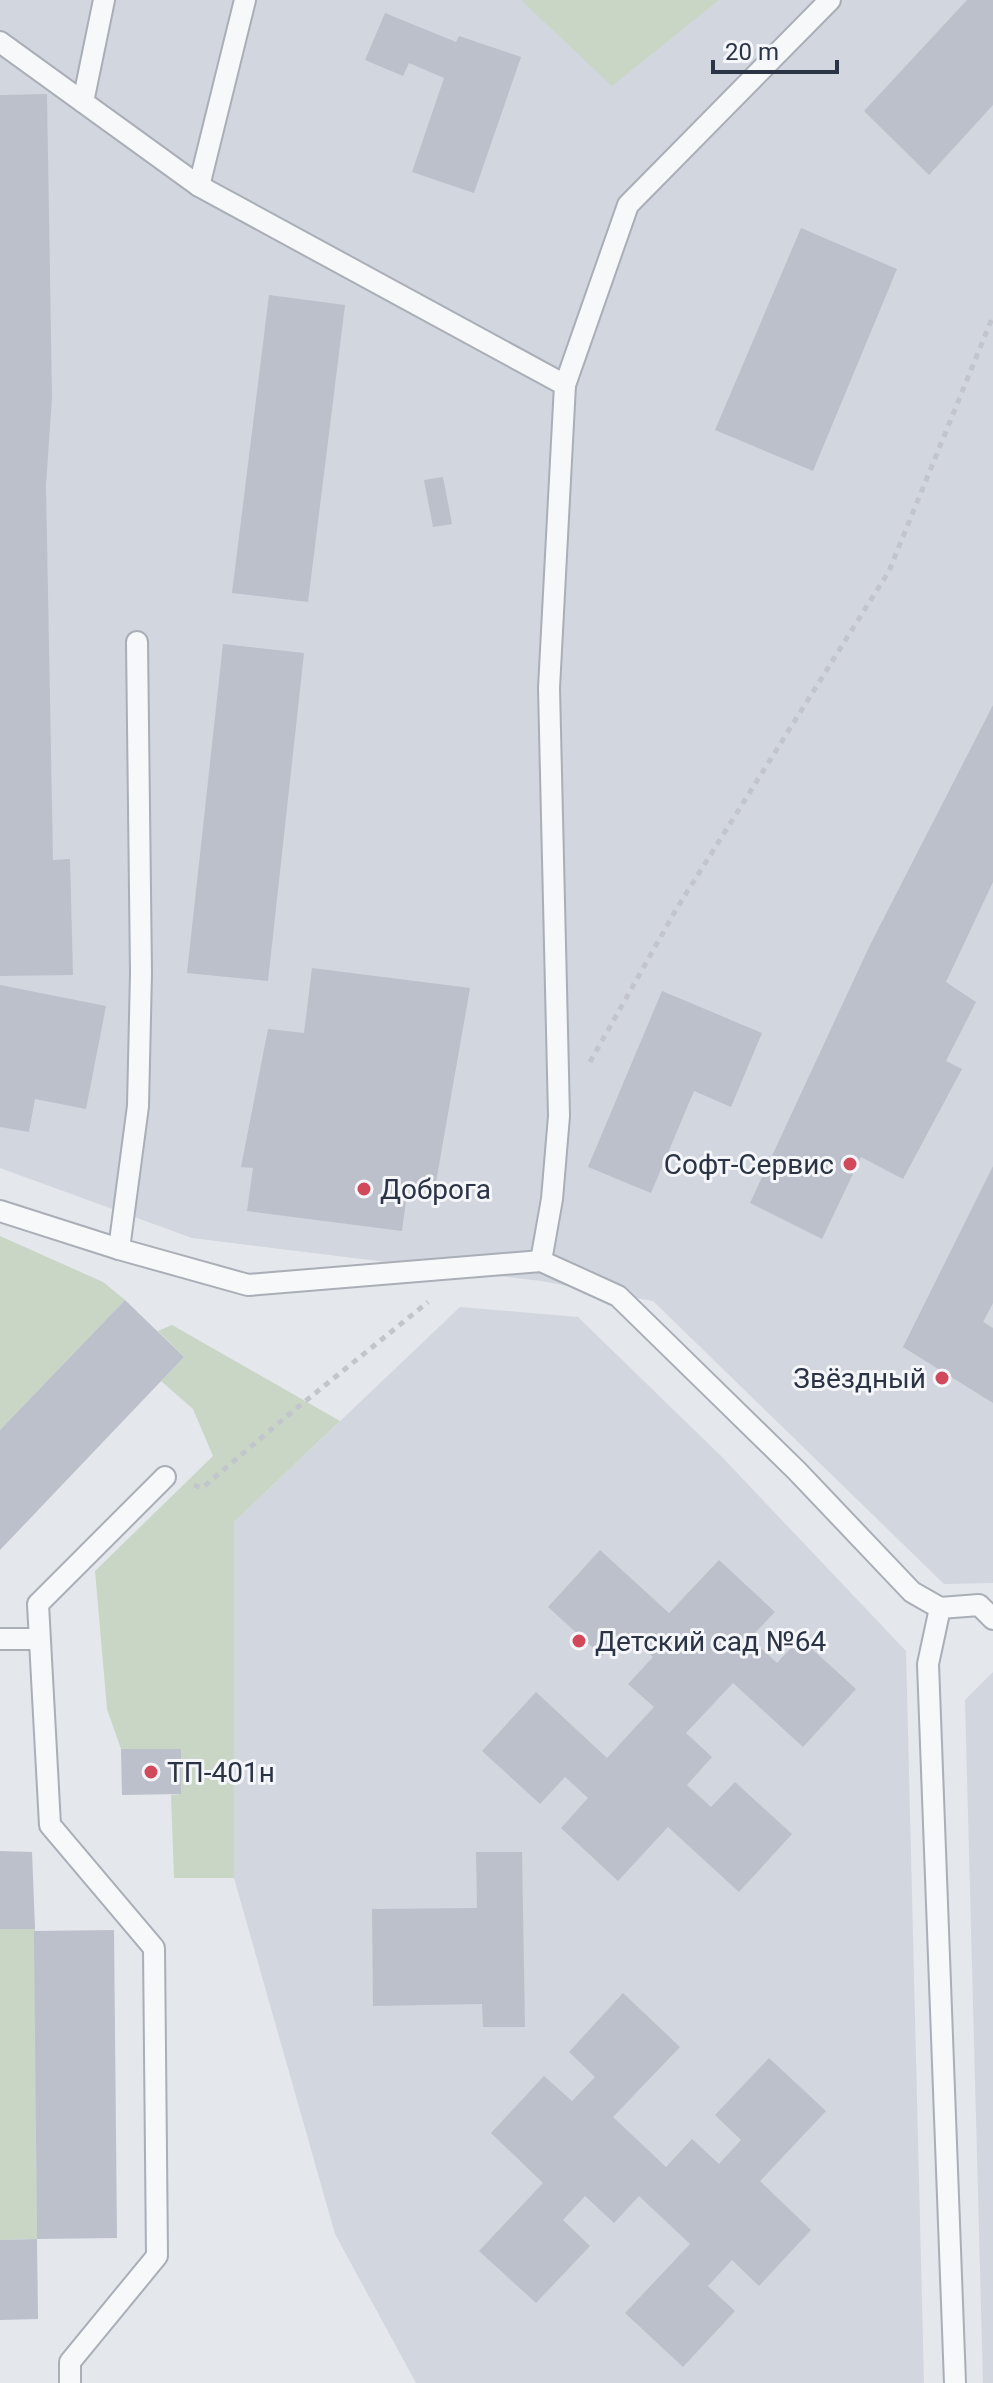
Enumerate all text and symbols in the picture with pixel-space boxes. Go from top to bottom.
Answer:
scale bar [713,24,837,74]
text: 20 m [725,38,779,66]
place label: Софт-Сервис [664,1148,834,1181]
marker: Софт-Сервис [841,1155,859,1173]
place label: Доброга [380,1173,491,1206]
marker: Доброга [355,1180,373,1198]
place label: Звёздный [793,1362,926,1395]
marker: Звёздный [933,1369,951,1387]
place label: Детский сад №64 [595,1625,826,1658]
marker: Детский сад №64 [570,1632,588,1650]
place label: ТП-401н [167,1756,275,1789]
marker: ТП-401н [142,1763,160,1781]

